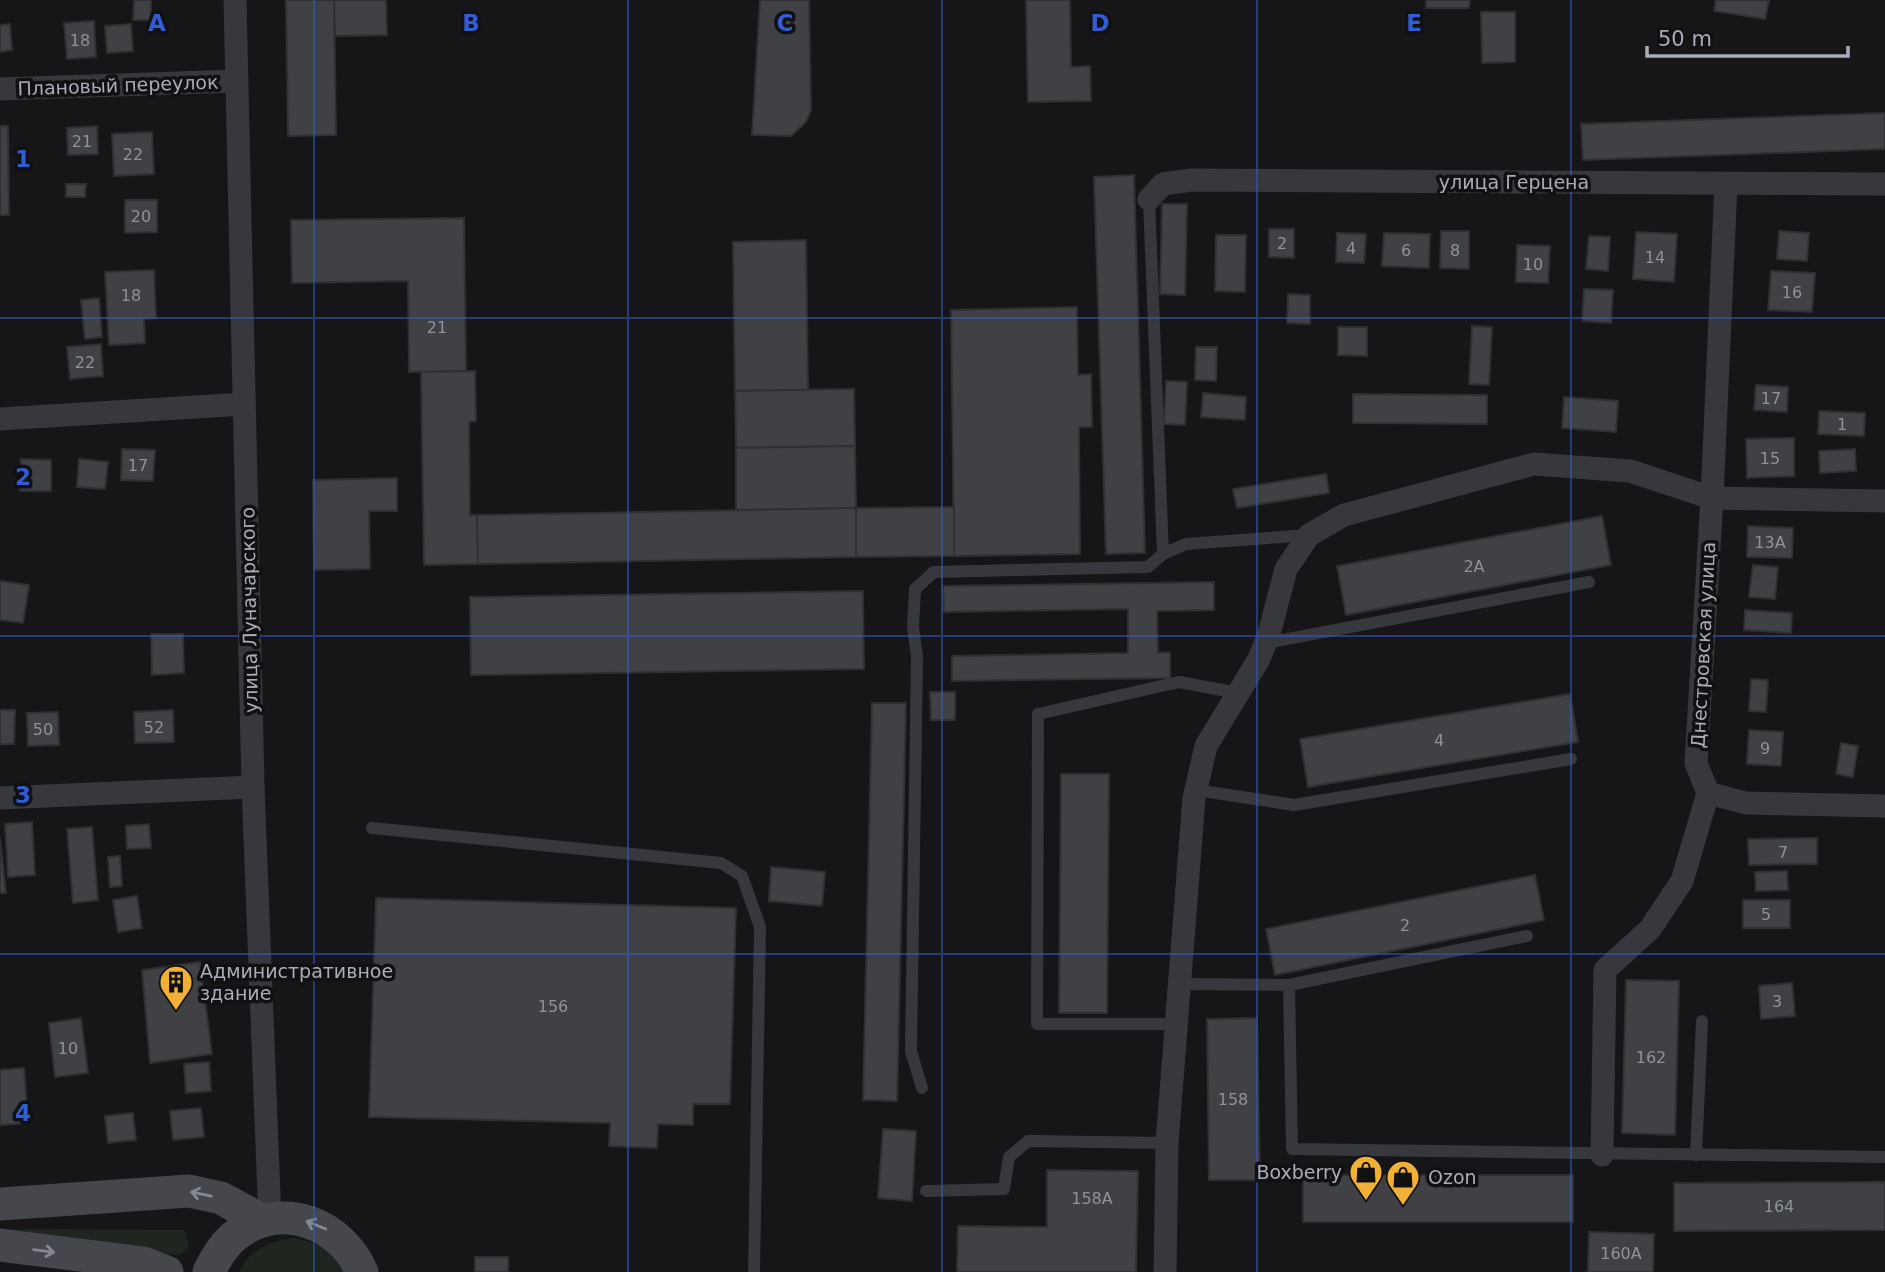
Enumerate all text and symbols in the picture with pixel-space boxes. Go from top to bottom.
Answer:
text: A [148,10,166,36]
text: B [462,10,480,36]
text: C [777,10,793,36]
text: D [1090,10,1110,36]
text: E [1406,10,1422,36]
scale bar [1647,14,1848,58]
text: 50 m [1658,27,1712,51]
house number: 18 [70,31,90,50]
street label: Плановый переулок [17,70,219,100]
house number: 21 [72,132,92,151]
house number: 22 [123,145,143,164]
text: 1 [15,146,31,172]
street label: улица Герцена [1439,171,1589,193]
house number: 20 [131,207,151,226]
house number: 2 [1277,234,1287,253]
house number: 4 [1346,239,1356,258]
house number: 6 [1401,241,1411,260]
house number: 8 [1450,241,1460,260]
house number: 14 [1645,248,1665,267]
house number: 10 [1523,255,1543,274]
house number: 16 [1782,283,1802,302]
house number: 18 [121,286,141,305]
house number: 21 [427,318,447,337]
house number: 22 [75,353,95,372]
house number: 17 [1761,389,1781,408]
house number: 1 [1837,415,1847,434]
house number: 15 [1760,449,1780,468]
house number: 17 [128,456,148,475]
text: 2 [15,464,31,490]
street label: улица Луначарского [236,507,262,713]
house number: 13А [1754,533,1786,552]
street label: Днестровская улица [1687,541,1719,749]
house number: 2А [1463,557,1485,576]
house number: 52 [144,718,164,737]
house number: 50 [33,720,53,739]
house number: 4 [1434,731,1444,750]
house number: 9 [1760,739,1770,758]
text: 3 [15,782,31,808]
house number: 7 [1778,843,1788,862]
house number: 5 [1761,905,1771,924]
house number: 2 [1400,916,1410,935]
place label: Административное здание [200,960,393,1004]
building icon: Административное здание [157,963,195,1012]
house number: 3 [1772,992,1782,1011]
house number: 156 [538,997,568,1016]
house number: 10 [58,1039,78,1058]
house number: 162 [1636,1048,1666,1067]
house number: 158 [1218,1090,1248,1109]
text: 4 [15,1100,31,1126]
shop icon: Boxberry [1347,1153,1385,1202]
shop icon: Ozon [1384,1158,1422,1207]
place label: Boxberry [1256,1161,1342,1183]
place label: Ozon [1428,1166,1477,1188]
one-way arrow [190,1186,213,1200]
house number: 158А [1071,1189,1113,1208]
house number: 164 [1764,1197,1794,1216]
one-way arrow [306,1218,327,1231]
one-way arrow [32,1244,55,1257]
house number: 160А [1600,1244,1642,1263]

